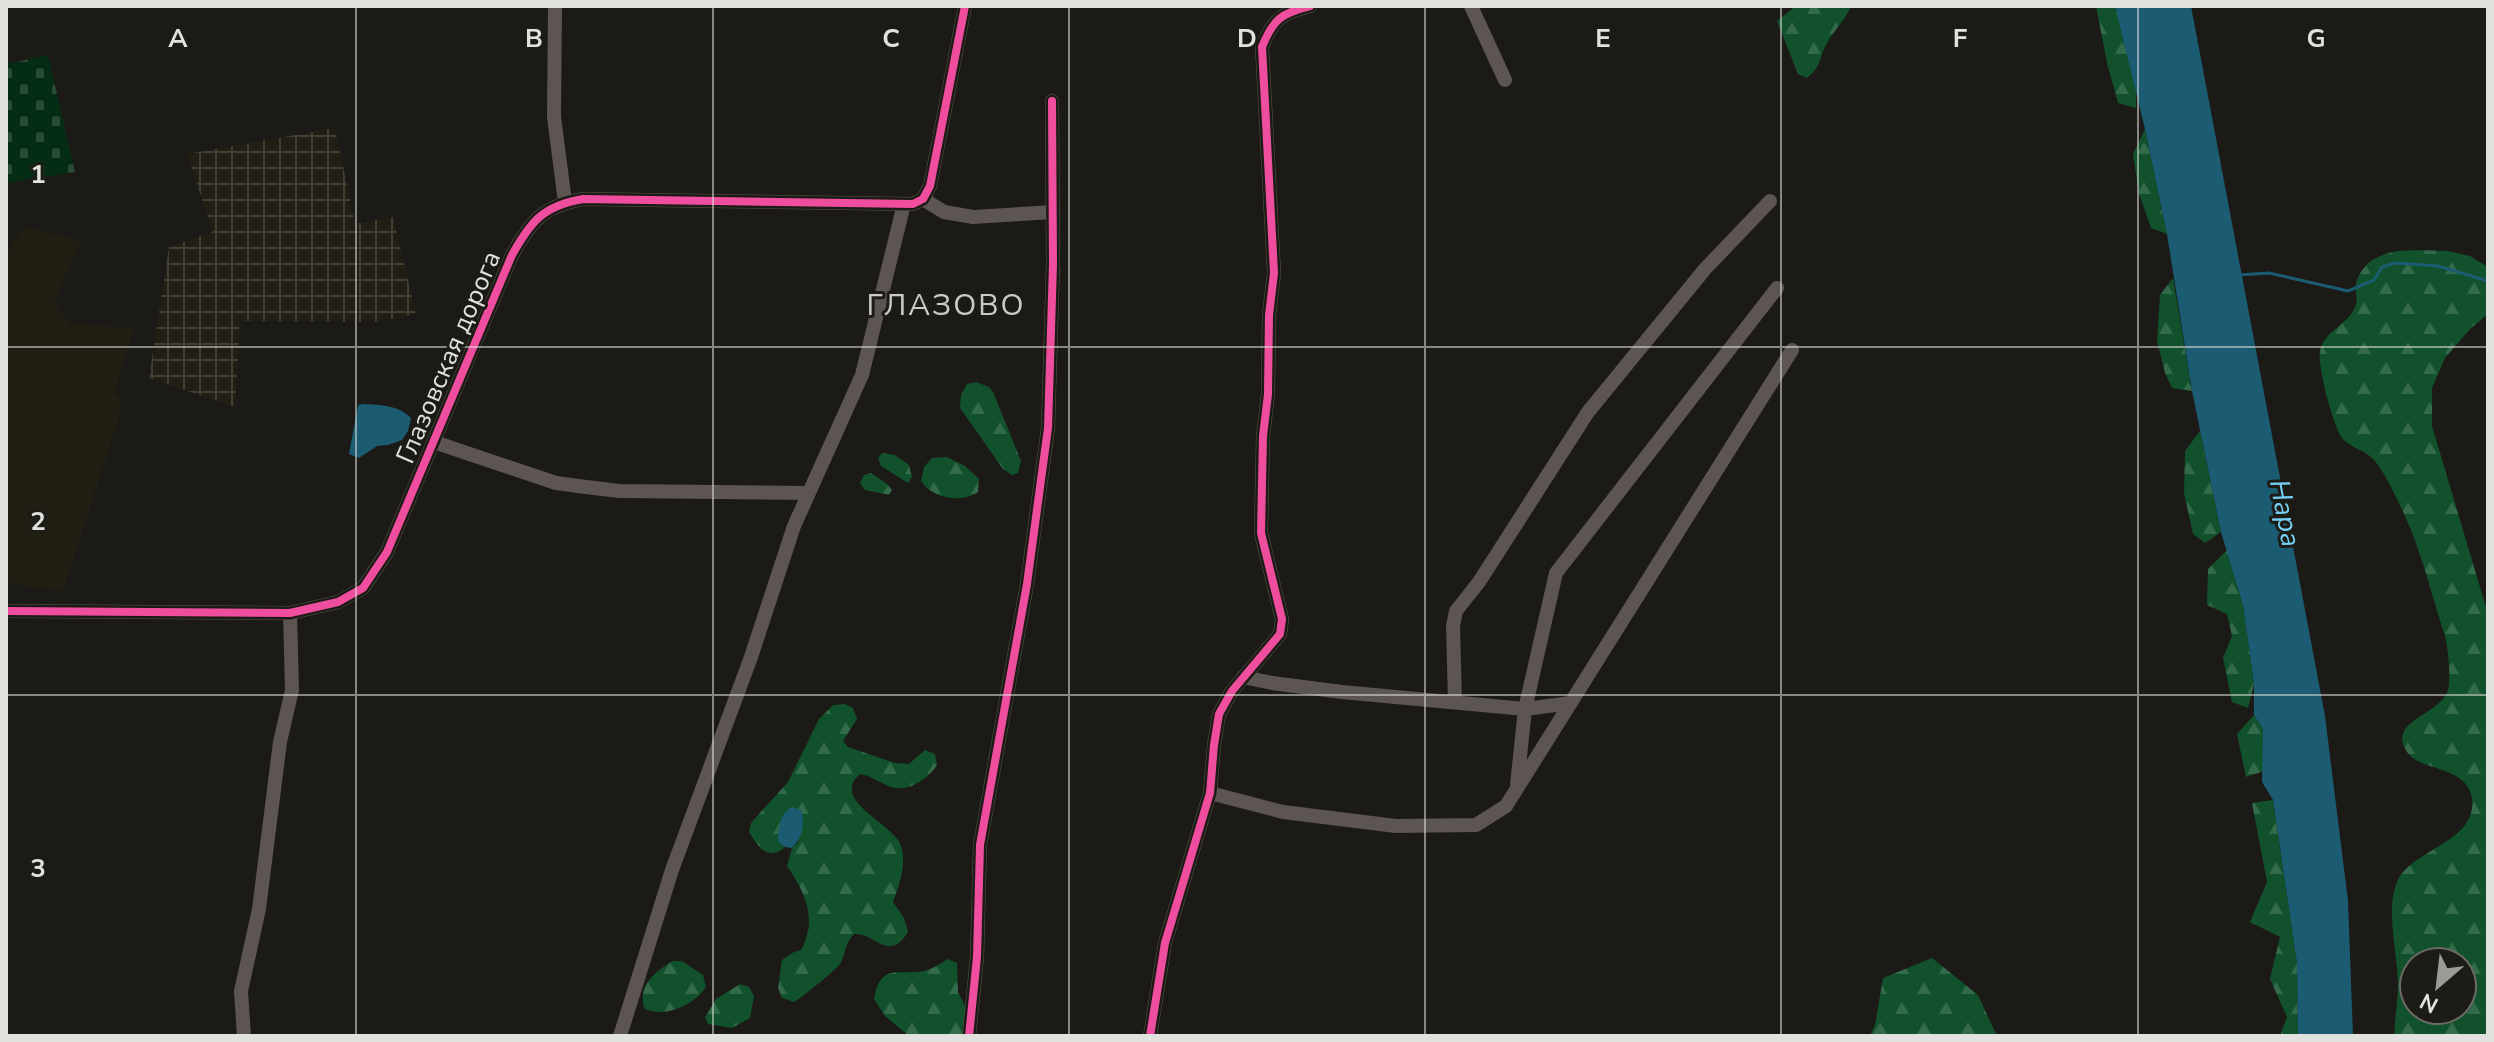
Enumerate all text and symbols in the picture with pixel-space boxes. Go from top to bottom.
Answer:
text: A [168,21,188,56]
text: B [525,21,543,56]
text: C [882,21,900,56]
text: D [1237,21,1257,56]
text: E [1595,21,1611,56]
text: F [1953,21,1967,56]
text: G [2306,21,2326,56]
text: 1 [30,157,46,192]
street label: Глазовская дорога [388,246,509,469]
district label: ГЛАЗОВО [866,285,1026,326]
water label: Нара [2260,476,2310,550]
text: 2 [30,504,46,539]
text: 3 [30,851,46,886]
north arrow [2398,946,2478,1026]
text: N [2415,986,2443,1020]

